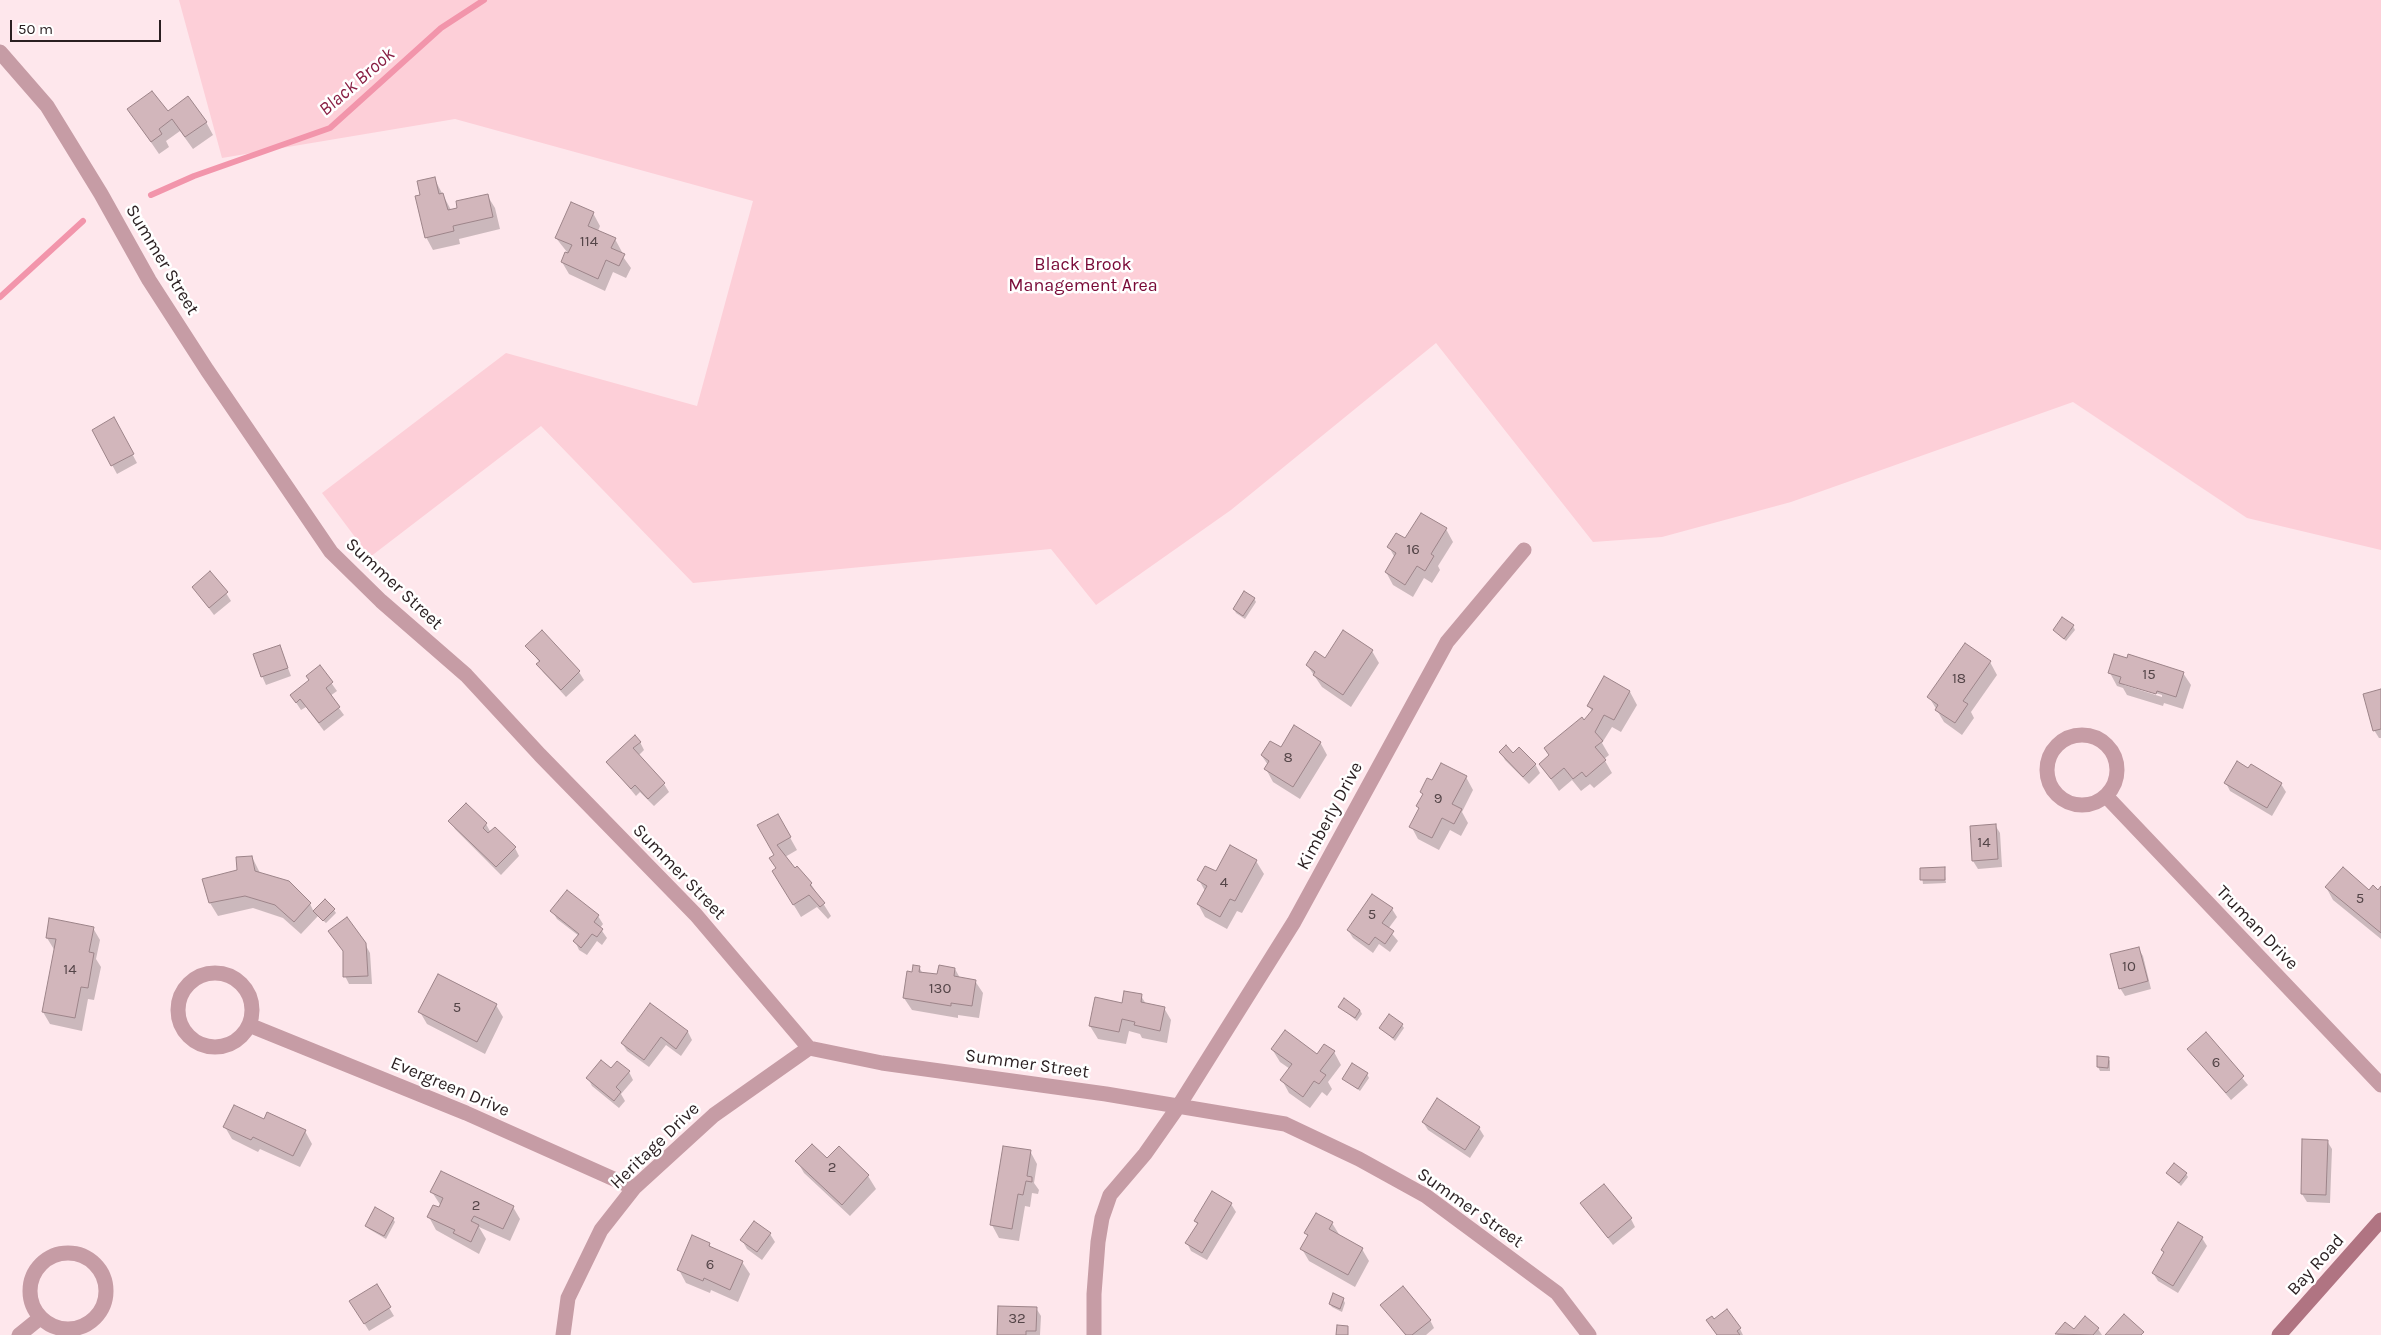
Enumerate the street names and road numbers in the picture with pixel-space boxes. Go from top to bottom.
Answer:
street label: Summer Street [121,201,203,319]
street label: Summer Street [341,534,447,634]
street label: Kimberly Drive [1292,758,1368,874]
street label: Summer Street [628,820,730,924]
street label: Truman Drive [2211,881,2303,975]
street label: Summer Street [964,1045,1090,1083]
street label: Evergreen Drive [387,1052,513,1122]
street label: Heritage Drive [606,1098,704,1194]
street label: Summer Street [1413,1163,1527,1253]
street label: Bay Road [2283,1230,2349,1300]

